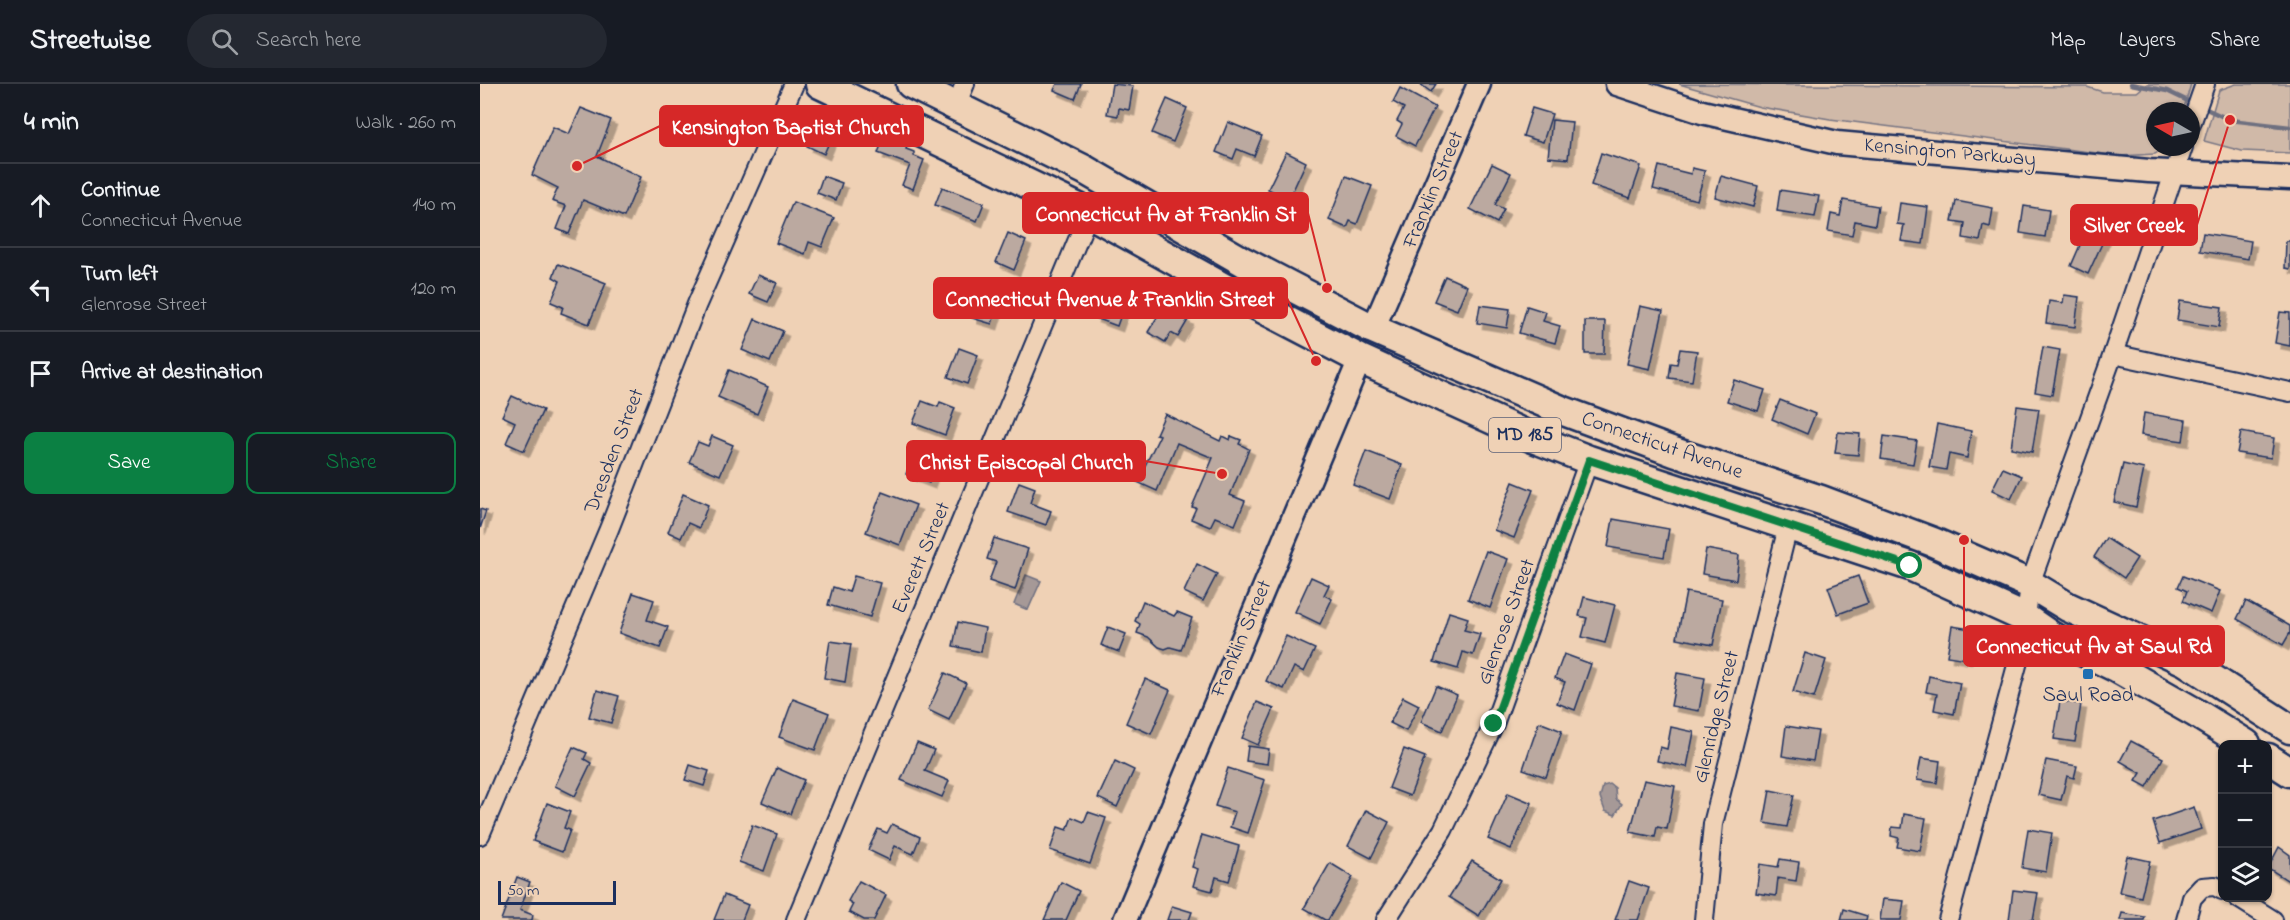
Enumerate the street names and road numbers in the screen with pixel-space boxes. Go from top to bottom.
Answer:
street label: Franklin Street [1395,127,1472,254]
street label: Kensington Parkway [1863,131,2037,177]
street label: Dresden Street [577,384,653,519]
street label: Connecticut Avenue [1577,404,1747,488]
road number: MD 185 [1489,418,1561,452]
street label: Everett Street [885,497,959,619]
street label: Glenrose Street [1470,555,1544,689]
street label: Franklin Street [1203,576,1280,703]
street label: Glenridge Street [1686,648,1750,787]

